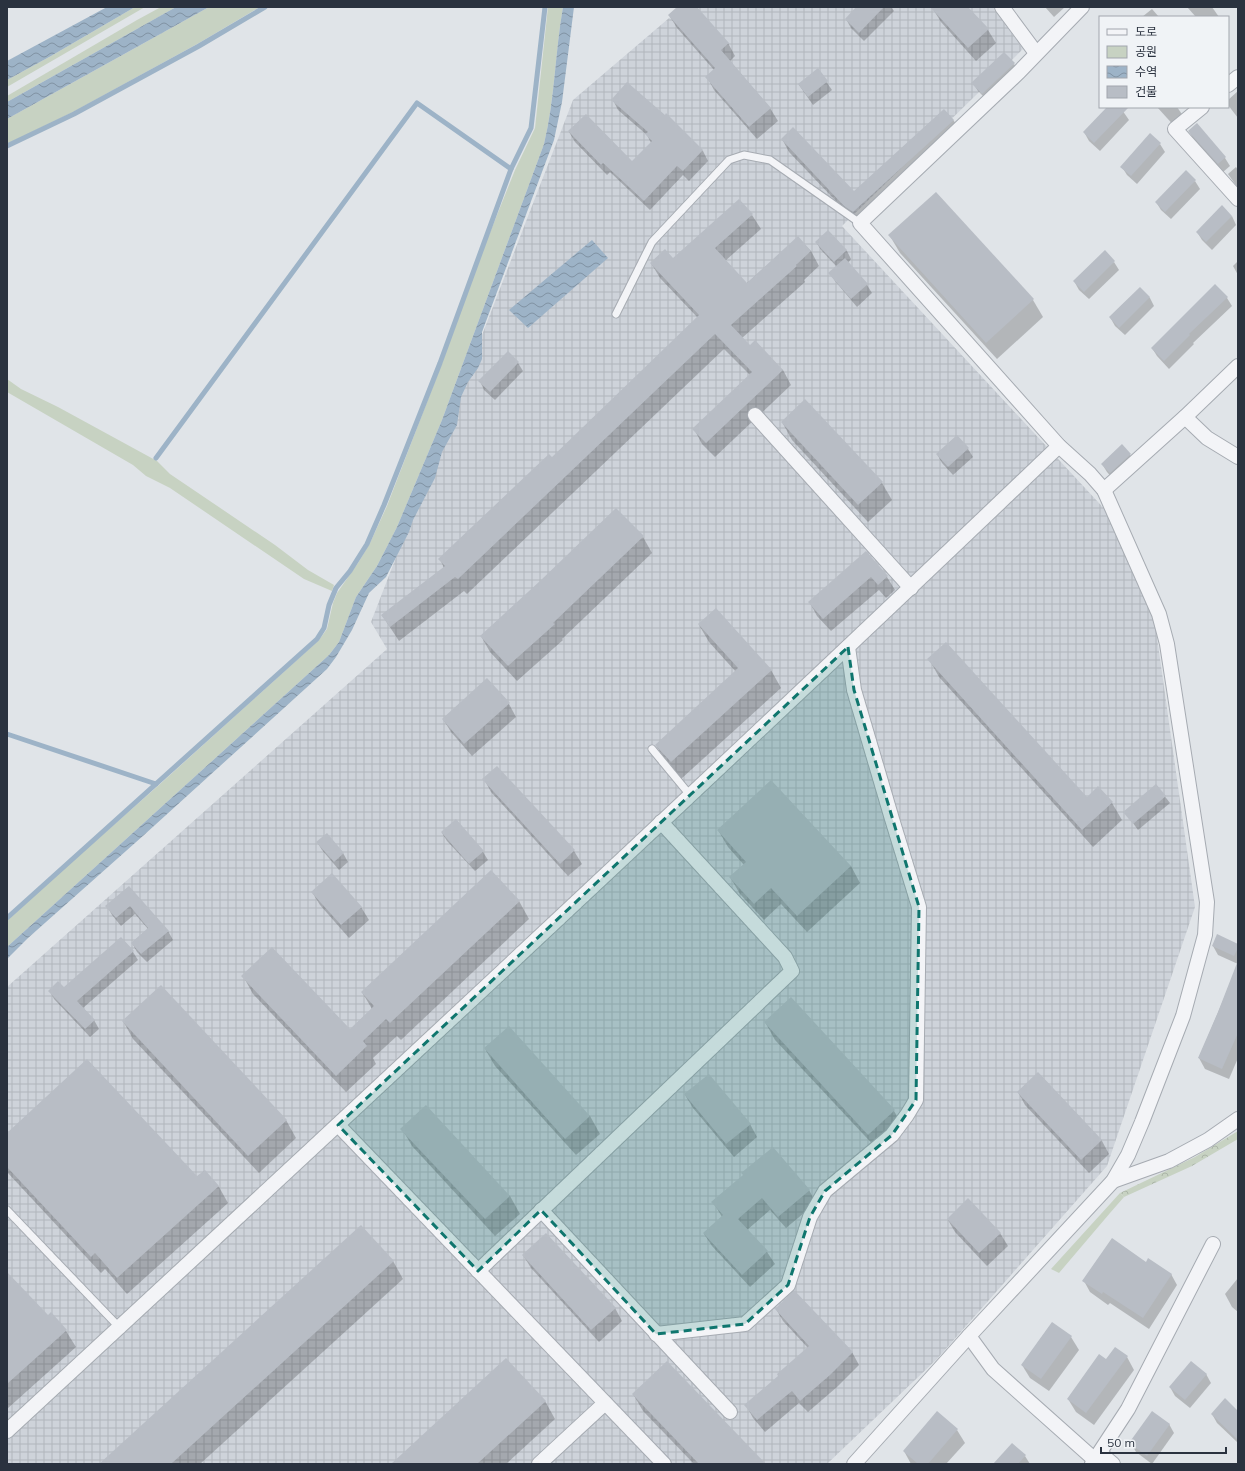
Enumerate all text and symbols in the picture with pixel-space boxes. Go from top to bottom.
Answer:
legend [1099,16,1229,108]
text: 도로 [1135,24,1157,39]
text: 공원 [1135,44,1157,59]
text: 수역 [1135,64,1157,79]
text: 건물 [1135,84,1157,99]
scale bar [1101,1429,1226,1455]
text: 50 m [1107,1435,1135,1450]

